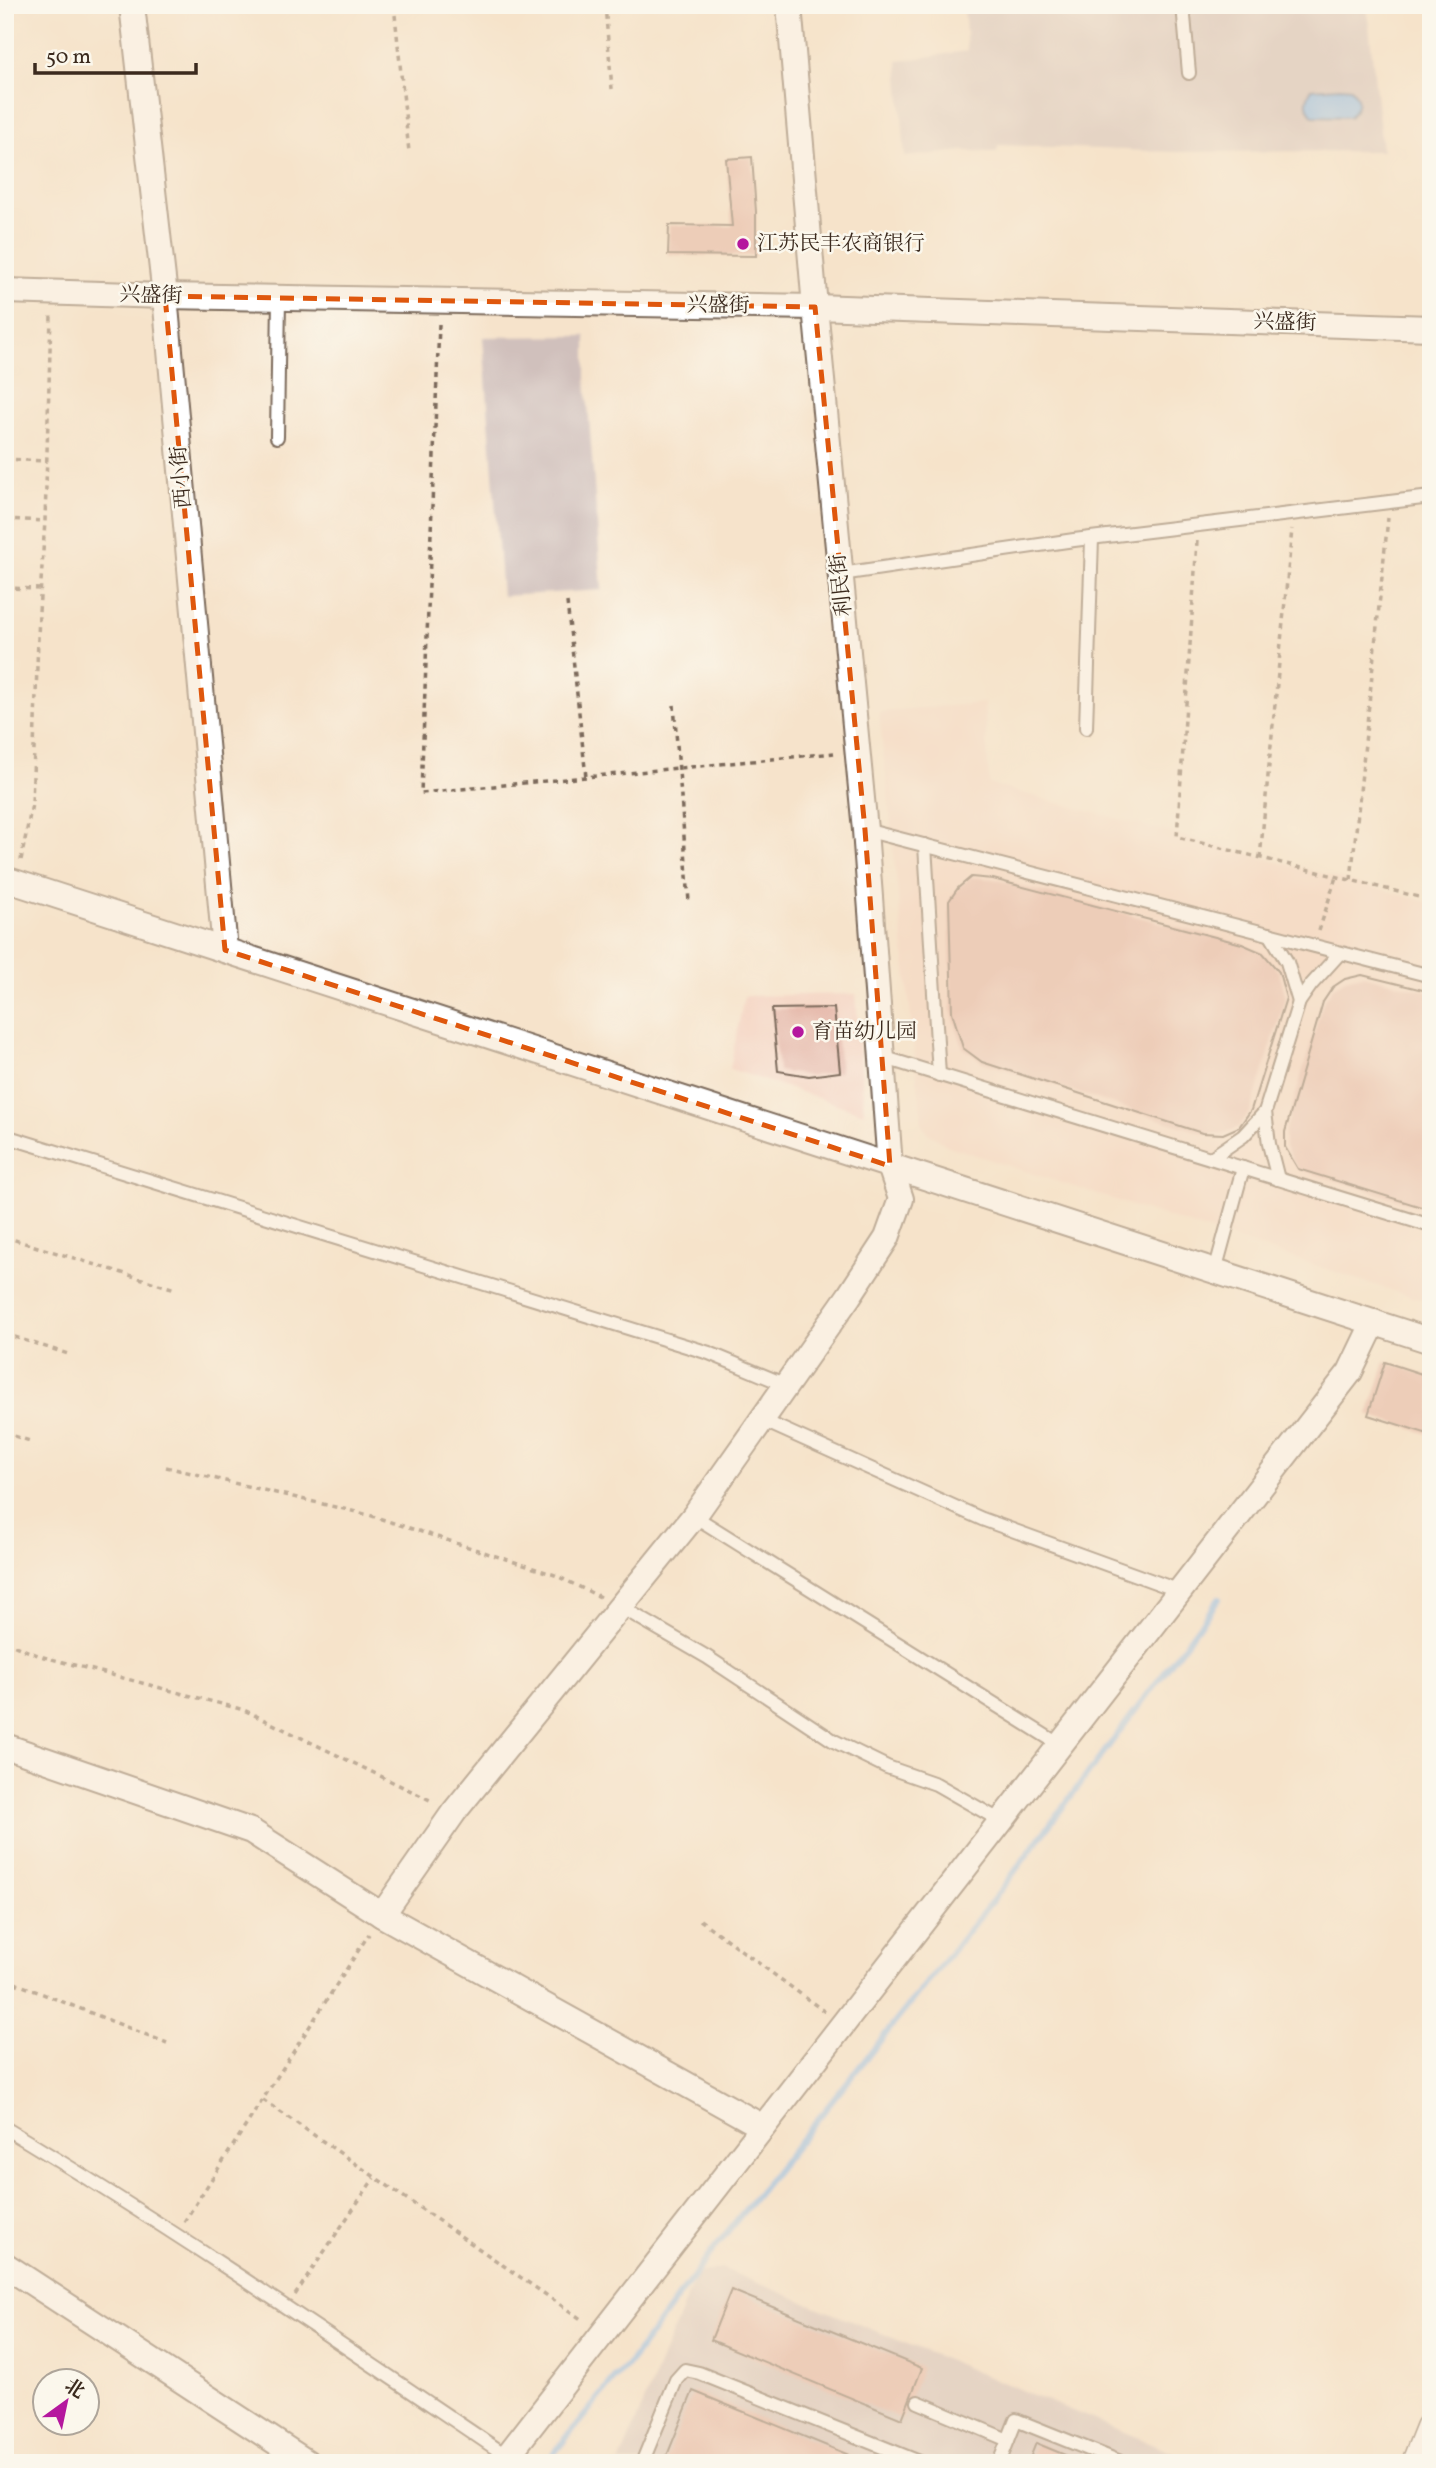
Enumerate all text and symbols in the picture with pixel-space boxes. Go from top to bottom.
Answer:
scale bar [35,32,196,76]
text: 50 m [46,43,91,72]
place label: 江苏民丰农商银行 [757,230,925,259]
marker: 江苏民丰农商银行 [735,236,751,252]
street label: 兴盛街 [119,280,183,312]
street label: 兴盛街 [686,291,750,321]
street label: 兴盛街 [1253,307,1317,339]
street label: 西小街 [165,444,199,510]
street label: 利民街 [824,552,860,618]
place label: 育苗幼儿园 [812,1018,917,1047]
marker: 育苗幼儿园 [790,1024,806,1040]
north arrow [32,2366,102,2436]
text: 北 [59,2373,89,2406]

